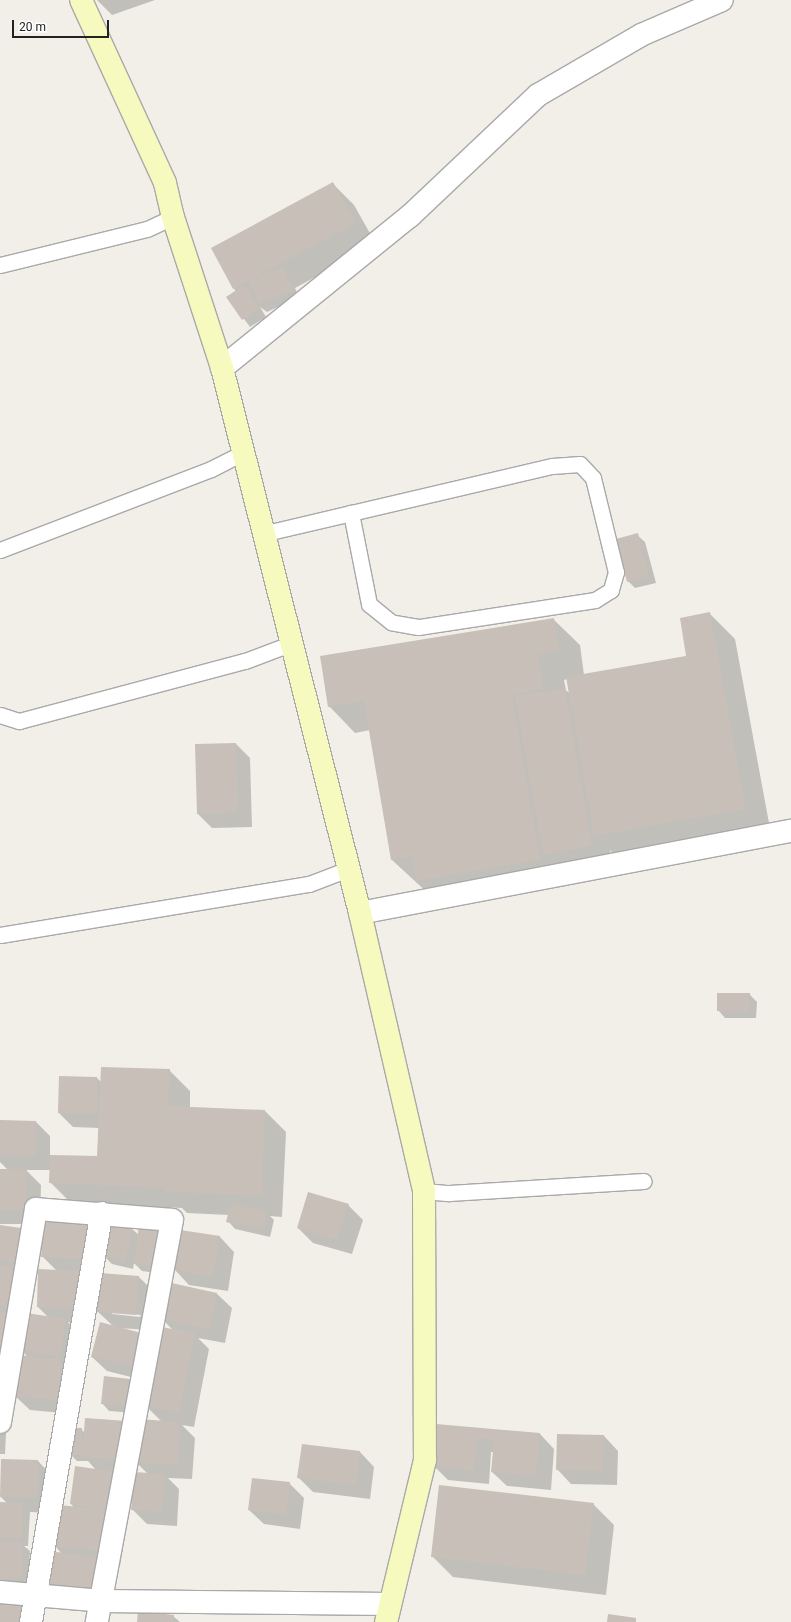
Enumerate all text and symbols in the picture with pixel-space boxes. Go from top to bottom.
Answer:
scale bar [14,12,111,38]
text: 20 m [19,20,46,34]

